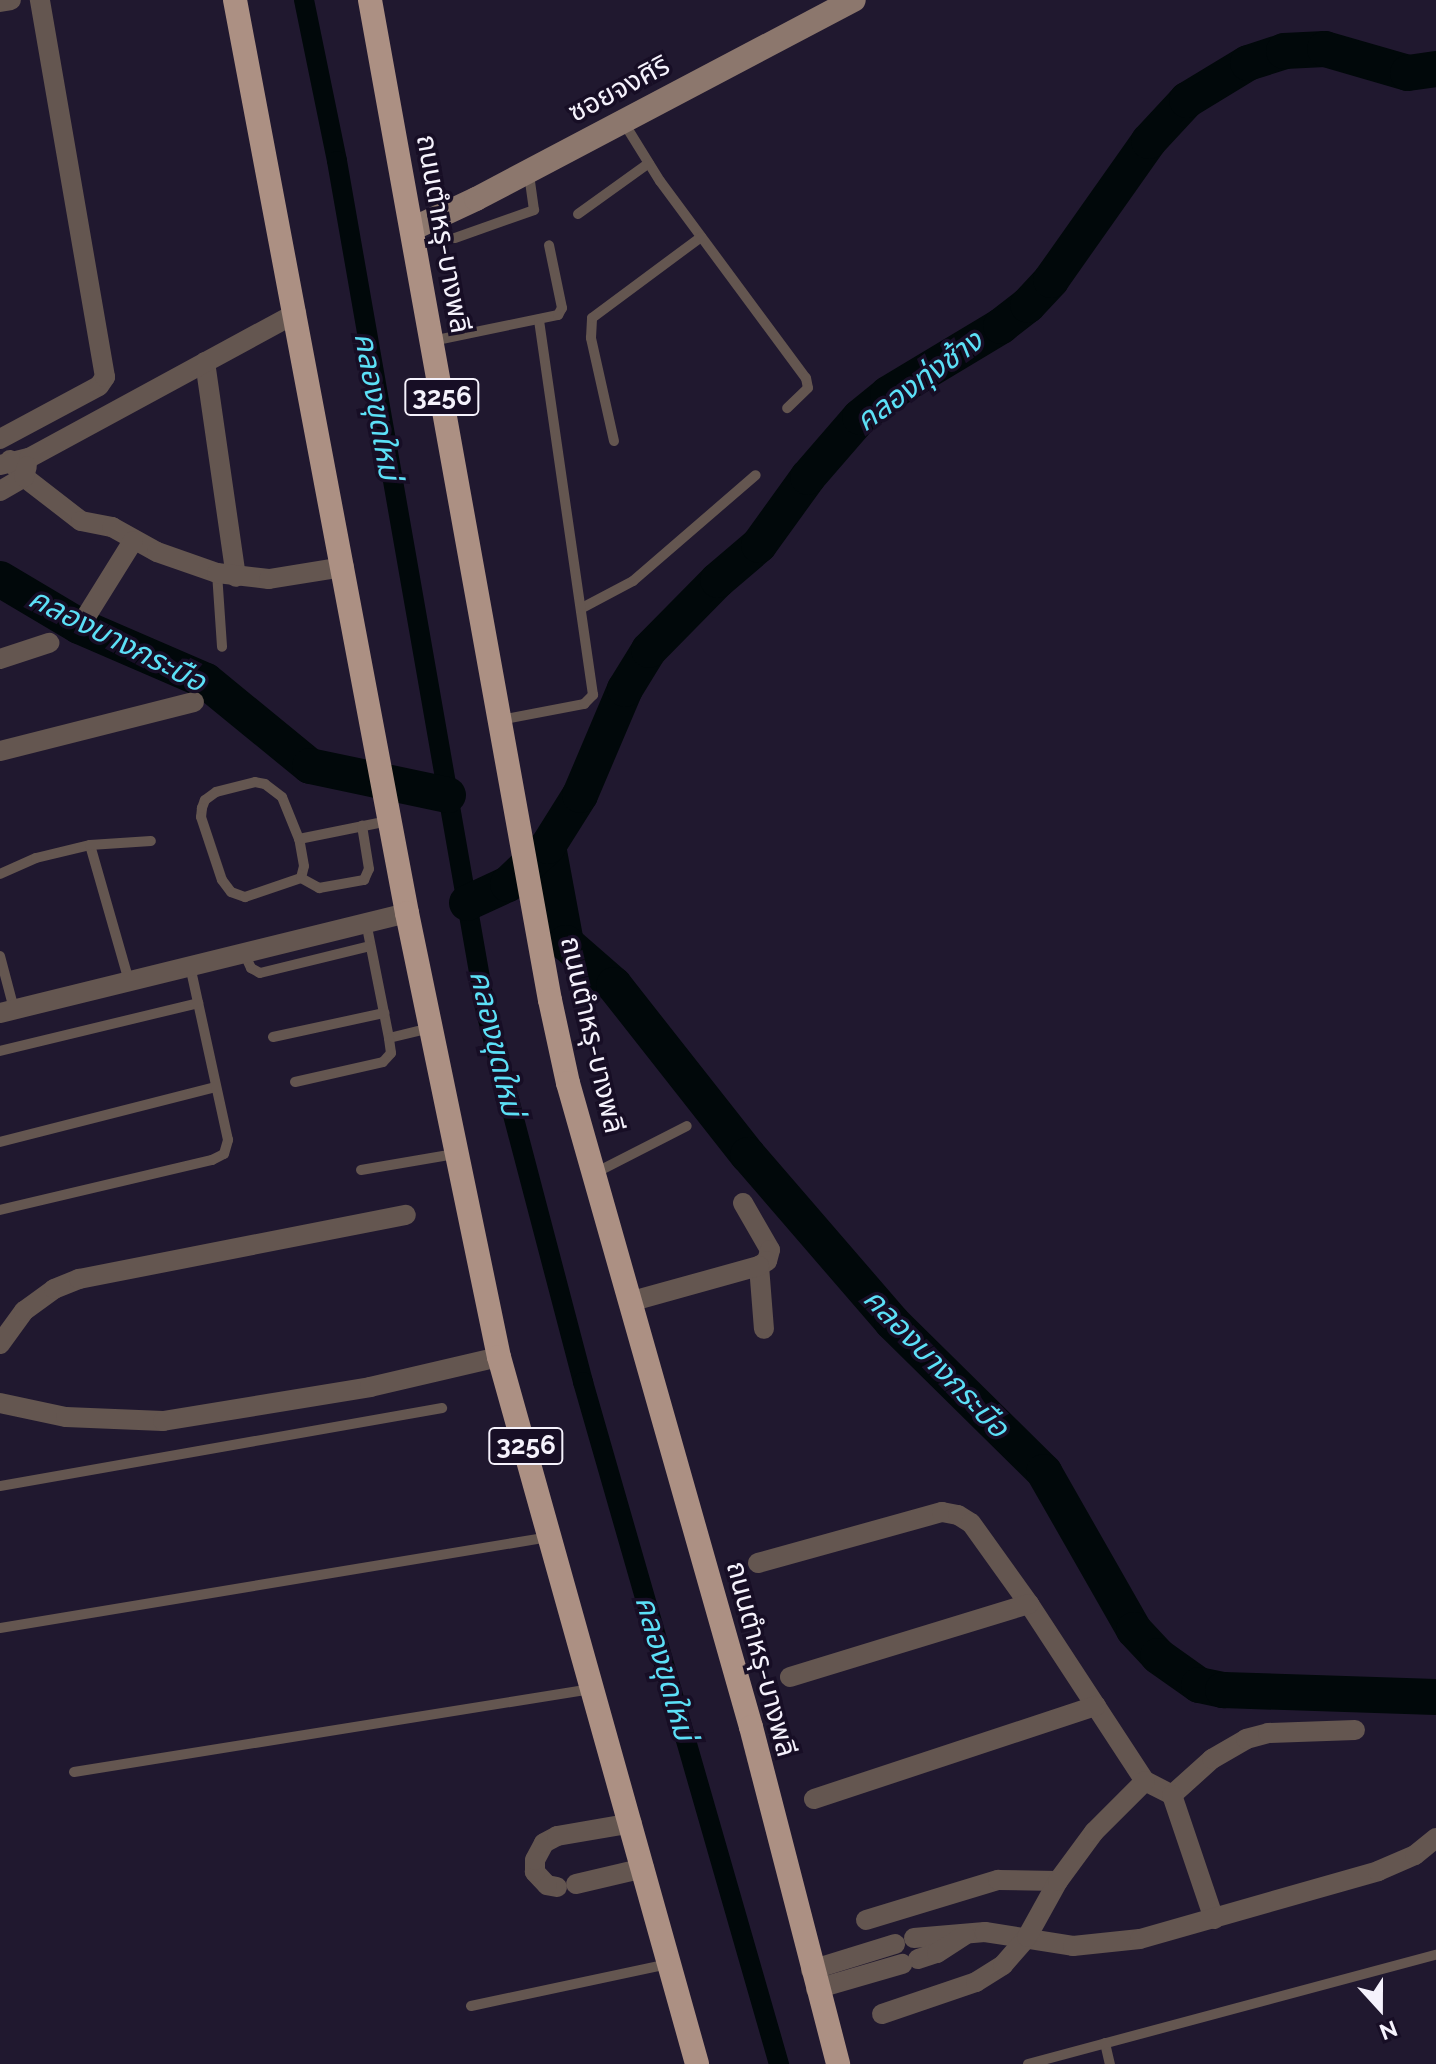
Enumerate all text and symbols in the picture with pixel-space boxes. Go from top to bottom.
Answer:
street label: ซอยจงศิริ [563,48,675,130]
street label: ถนนตำหรุ-บางพลี [409,132,477,336]
water label: คลองทุ่งช้าง [849,323,989,439]
water label: คลองขุดใหม่ [346,330,408,482]
road number: 3256 [404,375,480,419]
water label: คลองบางกระบือ [23,580,211,700]
street label: ถนนตำหรุ-บางพลี [553,933,631,1137]
water label: คลองขุดใหม่ [462,967,530,1119]
water label: คลองบางกระบือ [856,1281,1016,1445]
road number: 3256 [488,1424,564,1468]
street label: ถนนตำหรุ-บางพลี [719,1558,803,1760]
water label: คลองขุดใหม่ [627,1592,703,1744]
north arrow [1340,1968,1420,2048]
text: N [1376,2015,1401,2046]

